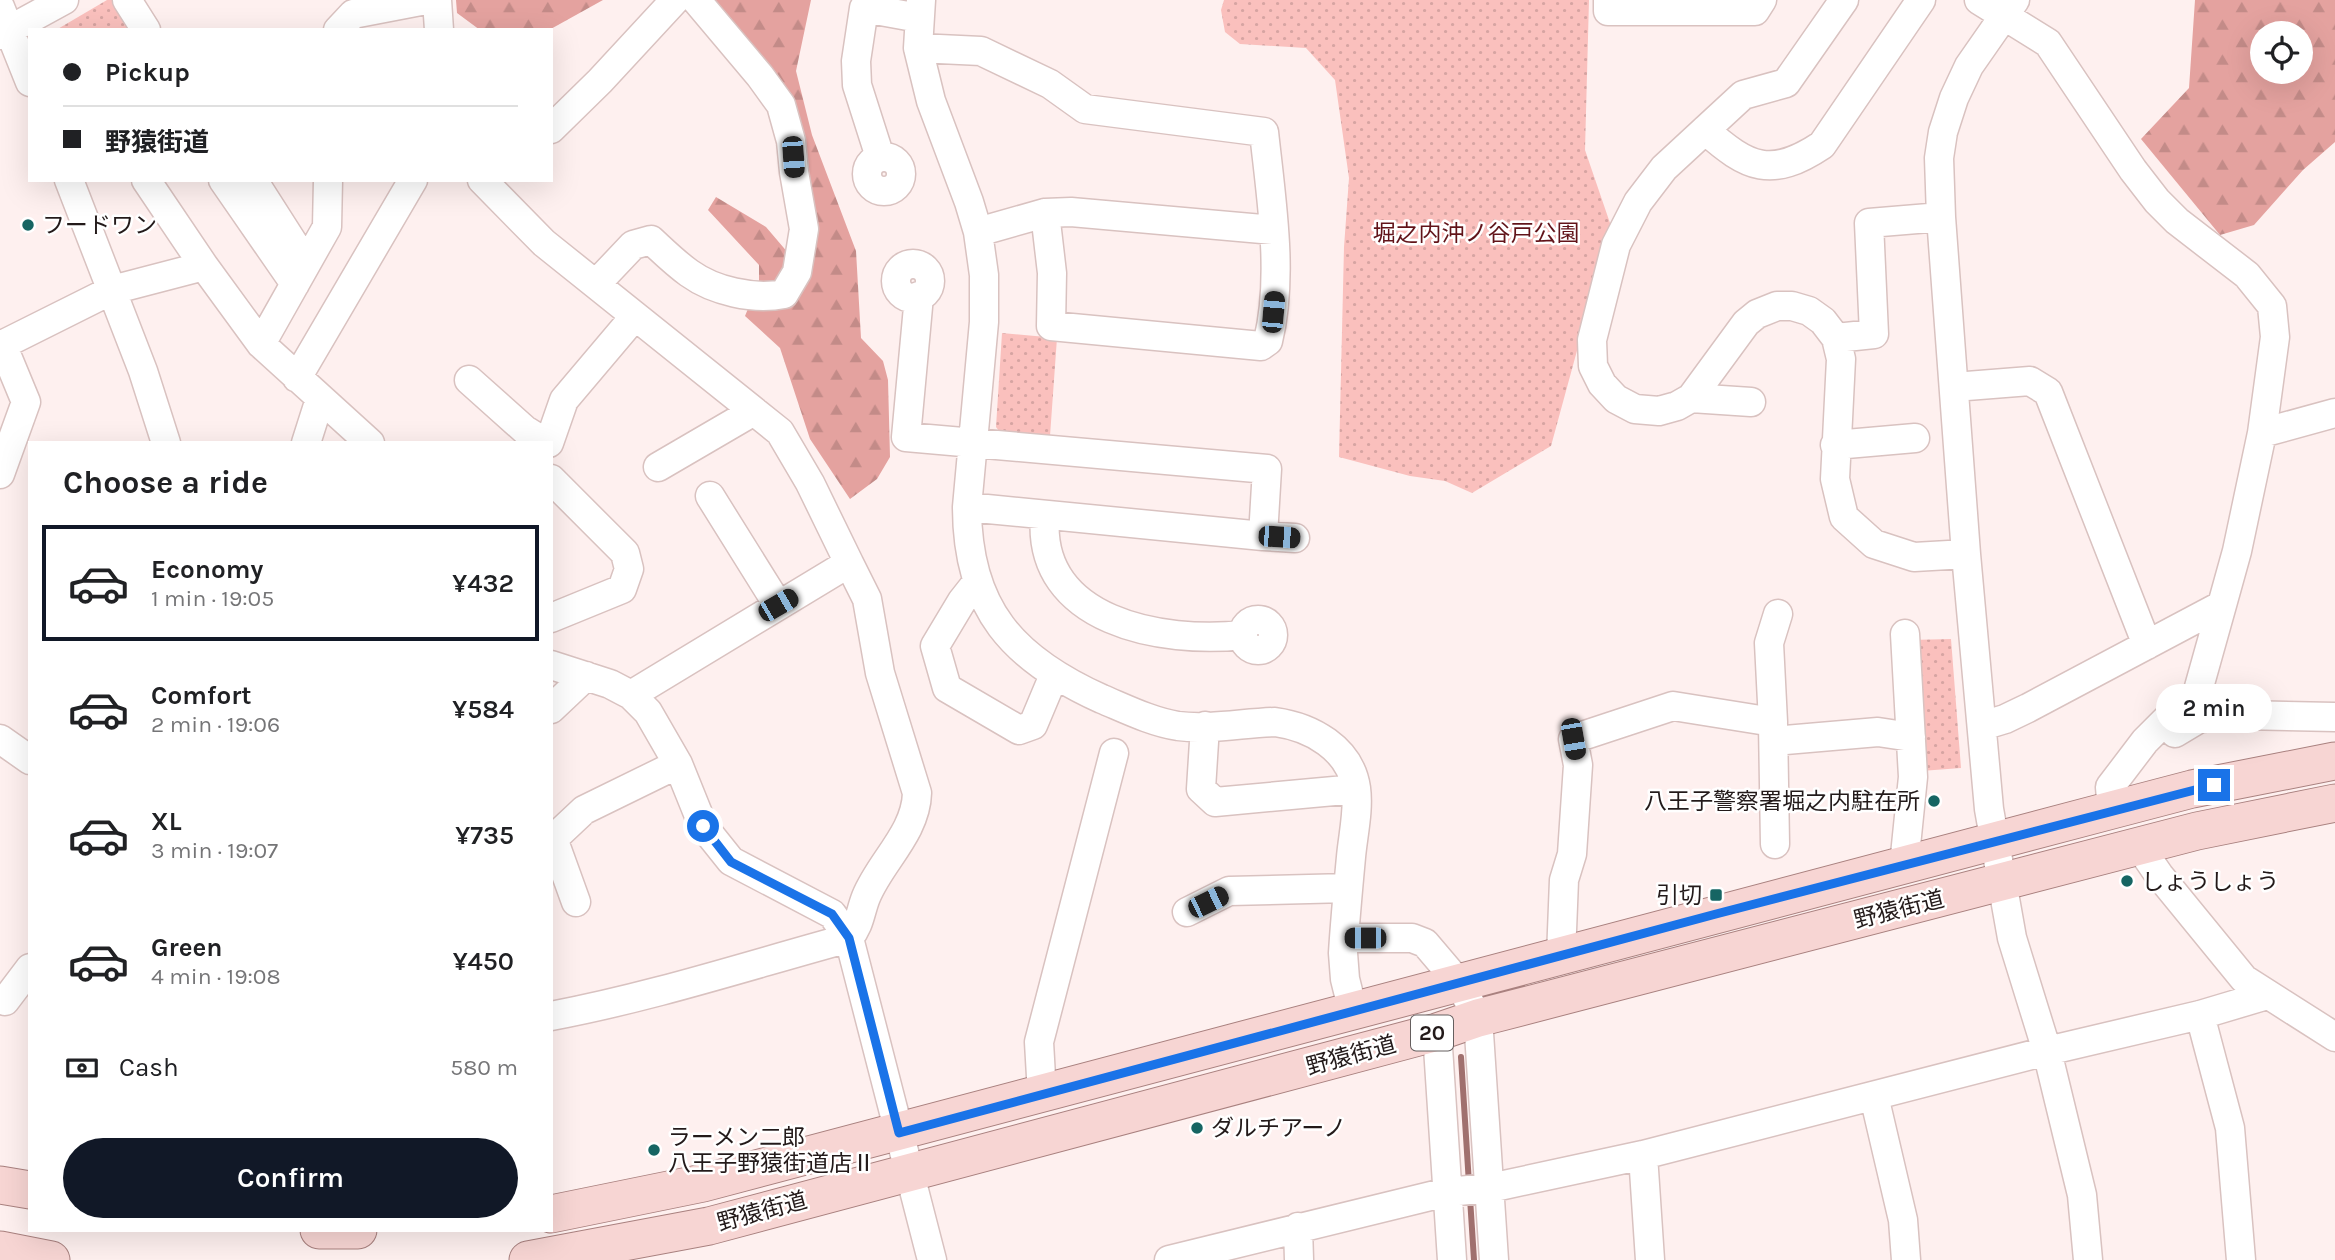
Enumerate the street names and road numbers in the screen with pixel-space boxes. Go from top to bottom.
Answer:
street label: 野猿街道 [1851,885,1947,934]
road number: 20 [1411,1016,1453,1050]
street label: 野猿街道 [1303,1031,1399,1080]
street label: 野猿街道 [714,1187,810,1236]

